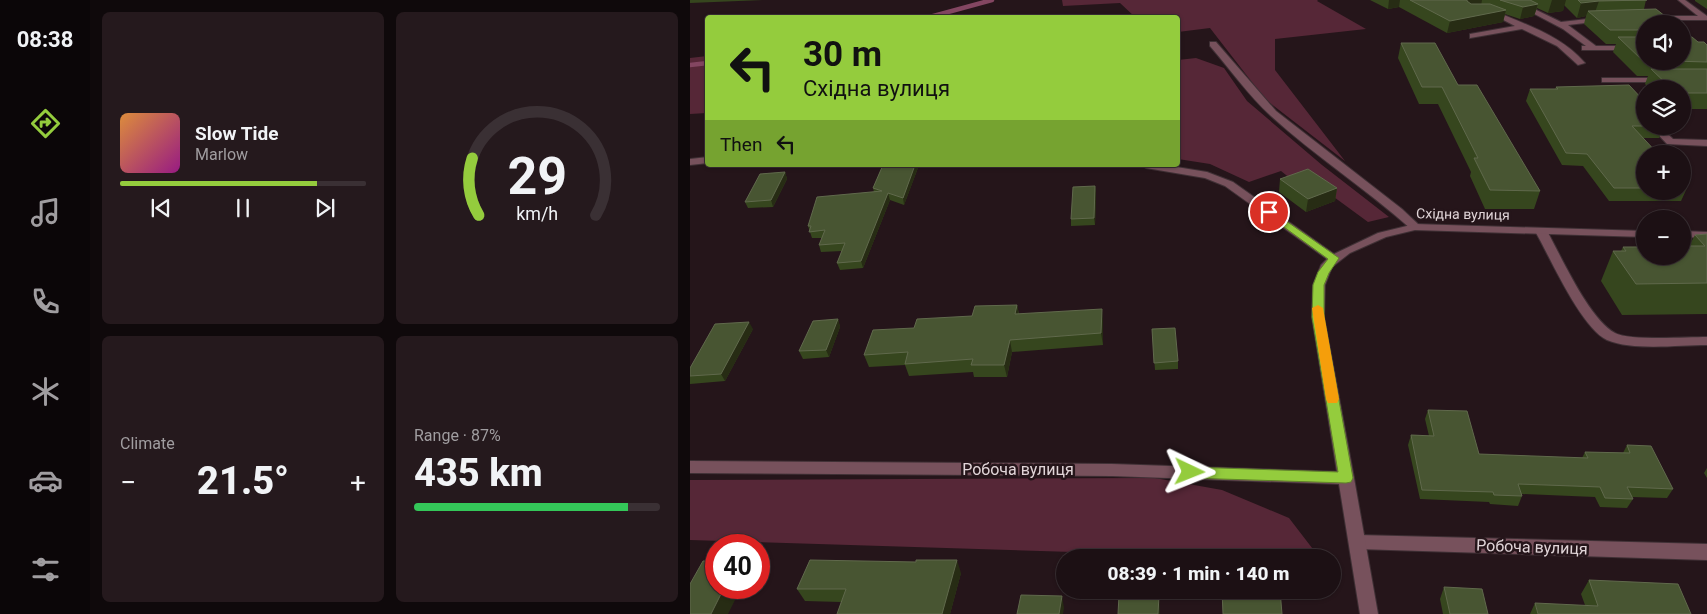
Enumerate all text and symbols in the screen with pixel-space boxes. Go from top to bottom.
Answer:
map controls [1636,15,1691,265]
button: sound [1636,15,1691,70]
text: 08:38 [17,27,73,52]
text: 30 m [803,34,882,75]
icon: left [720,35,785,100]
text: Східна вулиця [803,76,950,101]
button: layers [1636,80,1691,135]
icon: directions [28,106,63,141]
text: Slow Tide [195,122,278,145]
icon: left [772,130,800,158]
text: Then [720,133,762,156]
text: Marlow [195,145,248,164]
button: + [1636,145,1691,200]
text: 29 [507,146,567,207]
pin [1248,191,1290,233]
icon: previous [147,194,175,222]
icon: pause [229,194,257,222]
icon: next [311,194,339,222]
icon: music [28,195,63,230]
icon: arrive [1255,198,1283,226]
text: km/h [516,203,558,224]
street label: Східна вулиця [1416,205,1510,223]
button: − [1636,210,1691,265]
icon: phone [28,284,63,319]
icon: climate [28,374,63,409]
text: Range · 87% [414,426,501,445]
text: Climate [120,434,175,453]
position arrow [1163,445,1215,497]
text: 435 km [414,451,543,495]
text: 21.5° [197,459,289,503]
street label: Робоча вулиця [962,460,1074,479]
icon: car [28,463,63,498]
text: − [120,466,136,499]
text: + [350,466,366,499]
speed limit sign: 40 [705,534,770,599]
street label: Робоча вулиця [1476,536,1588,558]
icon: filters [28,552,63,587]
text: 08:39 · 1 min · 140 m [1107,562,1290,585]

